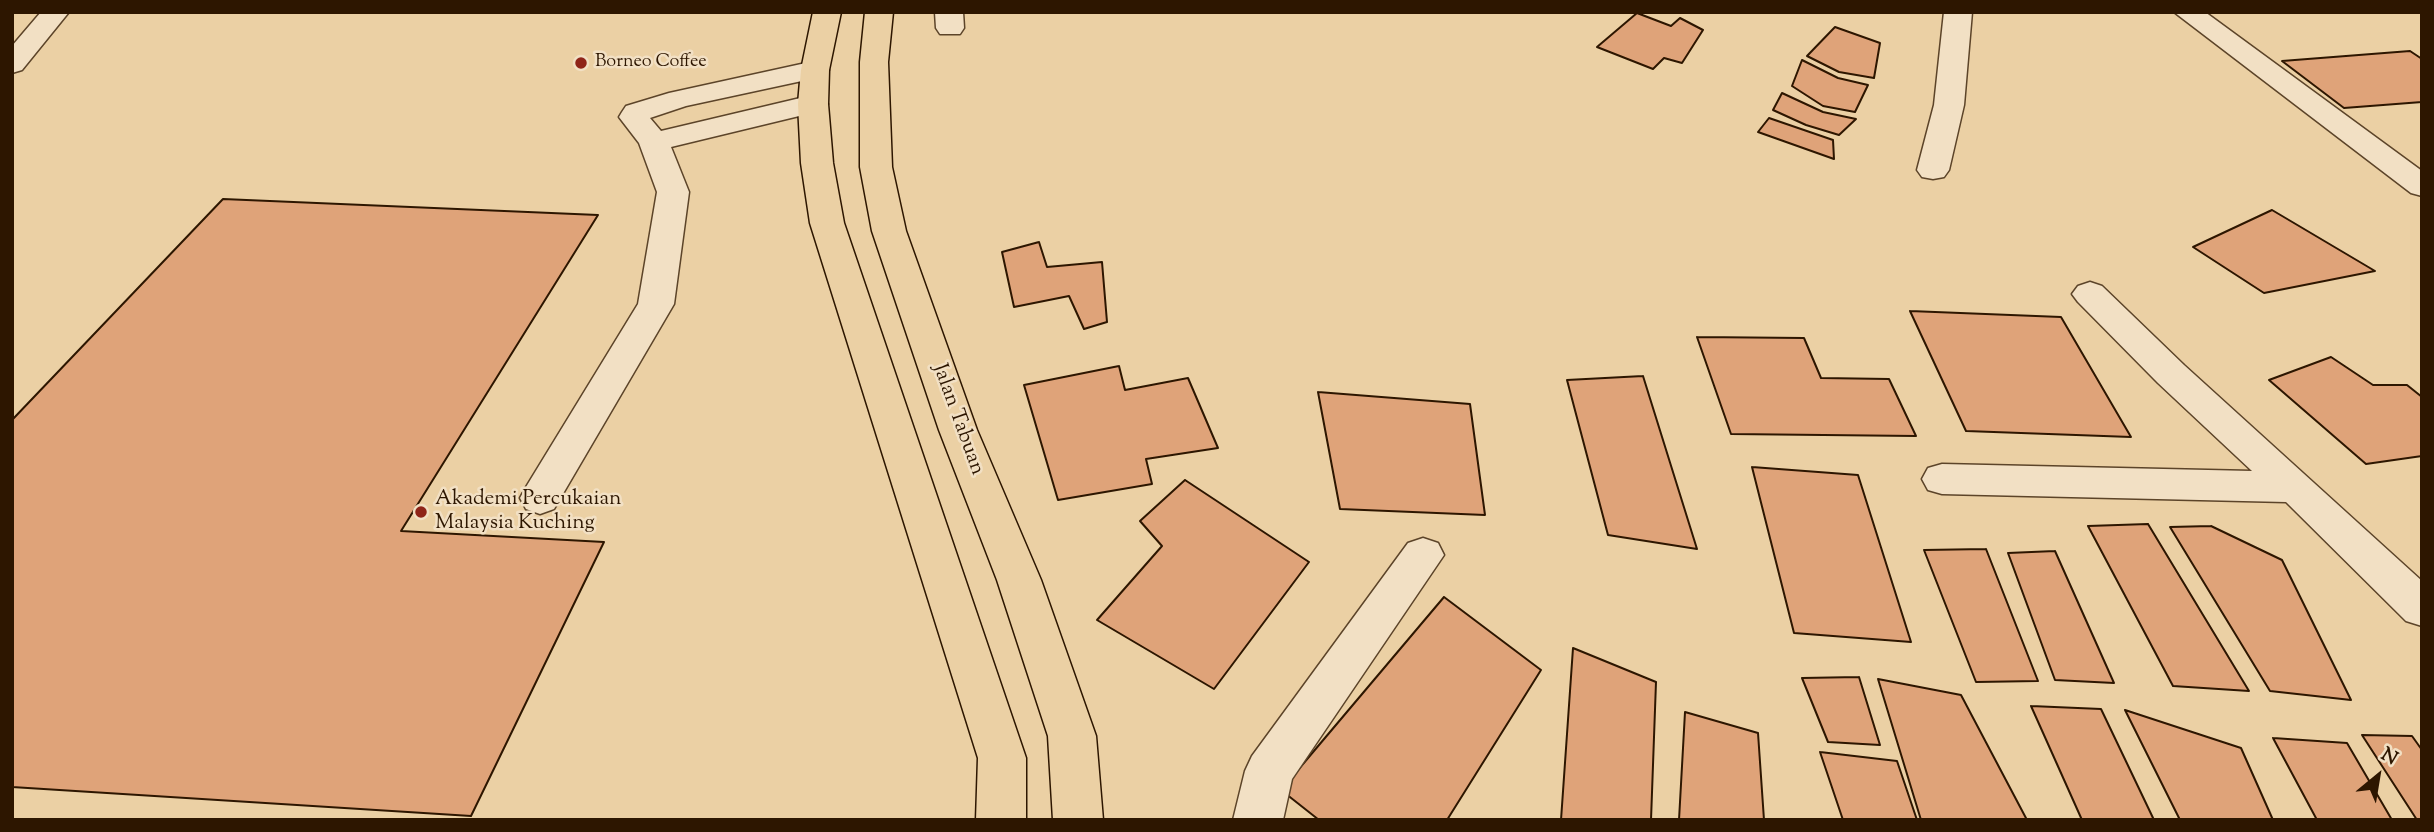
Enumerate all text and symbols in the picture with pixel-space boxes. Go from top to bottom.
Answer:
place label: Borneo Coffee [595,52,707,74]
marker: Borneo Coffee [573,55,589,71]
street label: Jalan Tabuan [925,361,989,479]
place label: Akademi Percukaian Malaysia Kuching [435,487,622,537]
marker: Akademi Percukaian Malaysia Kuching [413,504,429,520]
north arrow [2343,741,2413,811]
text: N [2375,742,2402,773]

